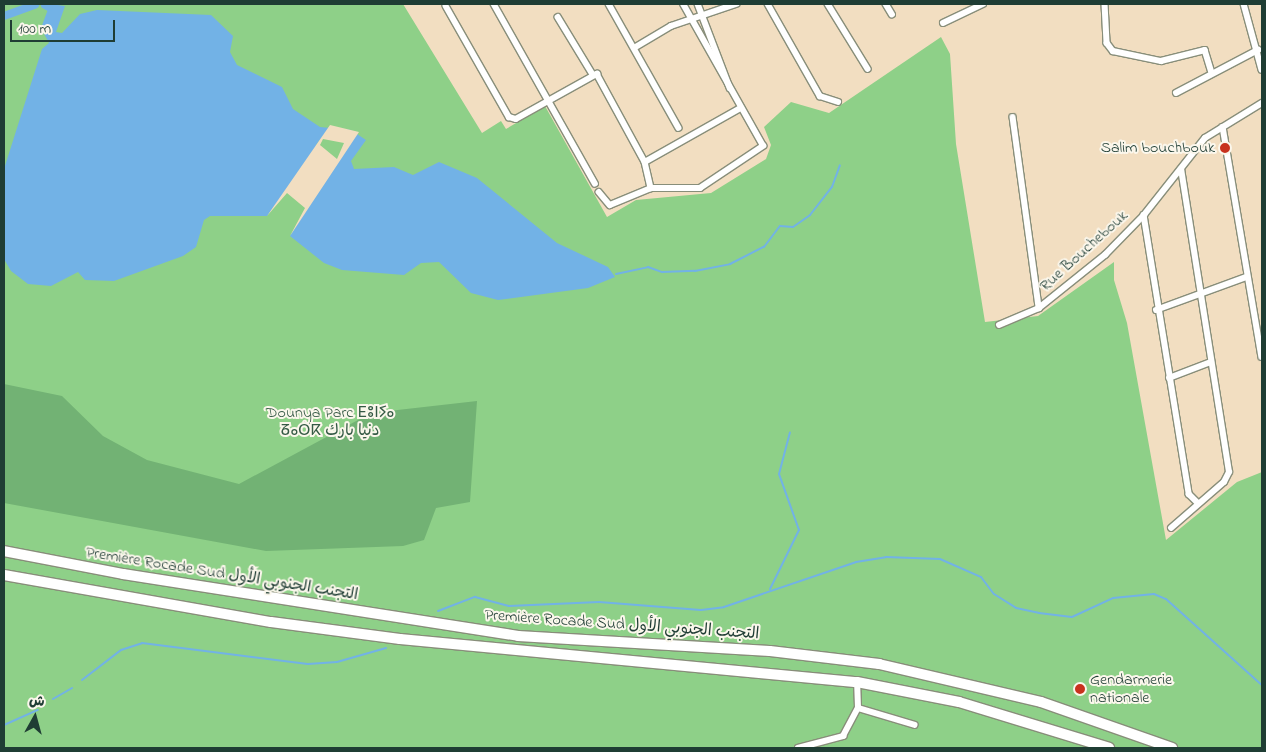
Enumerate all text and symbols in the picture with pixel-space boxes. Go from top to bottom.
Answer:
scale bar [12,10,118,42]
text: 100 m [18,18,51,40]
place label: Salim bouchbouk [1101,138,1215,158]
marker: Salim bouchbouk [1219,142,1231,154]
street label: Rue Bouchebouk [1036,206,1132,296]
park label: Dounya Parc ⴹⵓⵏⵢⴰ ⵒⴰⵔⴽ دنيا بارك [266,403,394,441]
street label: Première Rocade Sud التجنب الجنوبي الأول [85,543,359,605]
street label: Première Rocade Sud التجنب الجنوبي الأول [484,606,760,644]
place label: Gendarmerie nationale [1090,670,1172,708]
marker: Gendarmerie nationale [1074,683,1086,695]
text: ش [28,690,46,713]
north arrow [10,692,60,742]

